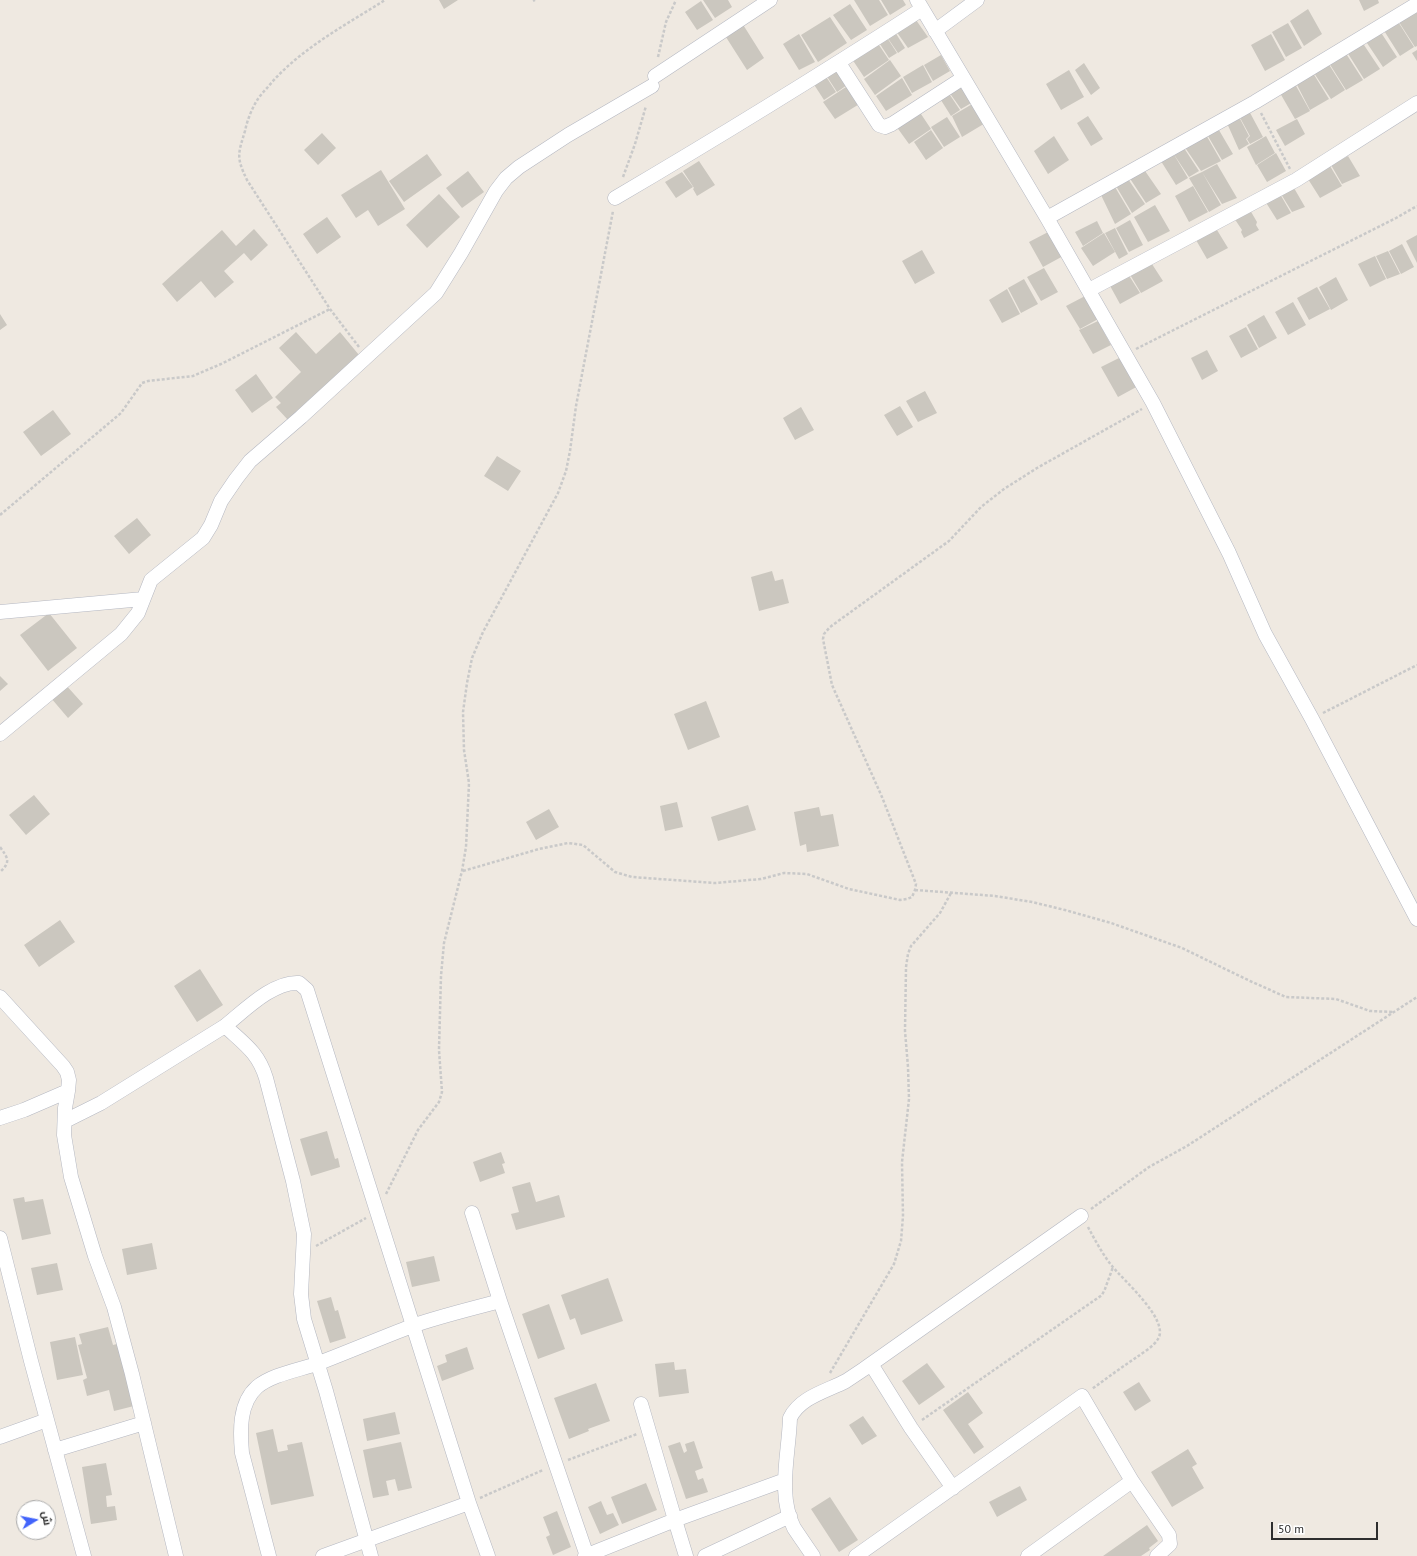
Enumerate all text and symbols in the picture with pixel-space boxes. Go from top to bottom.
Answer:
north arrow [16,1500,56,1540]
text: ش [39,1510,55,1526]
scale bar [1273,1514,1380,1540]
text: 50 m [1278,1521,1304,1536]

